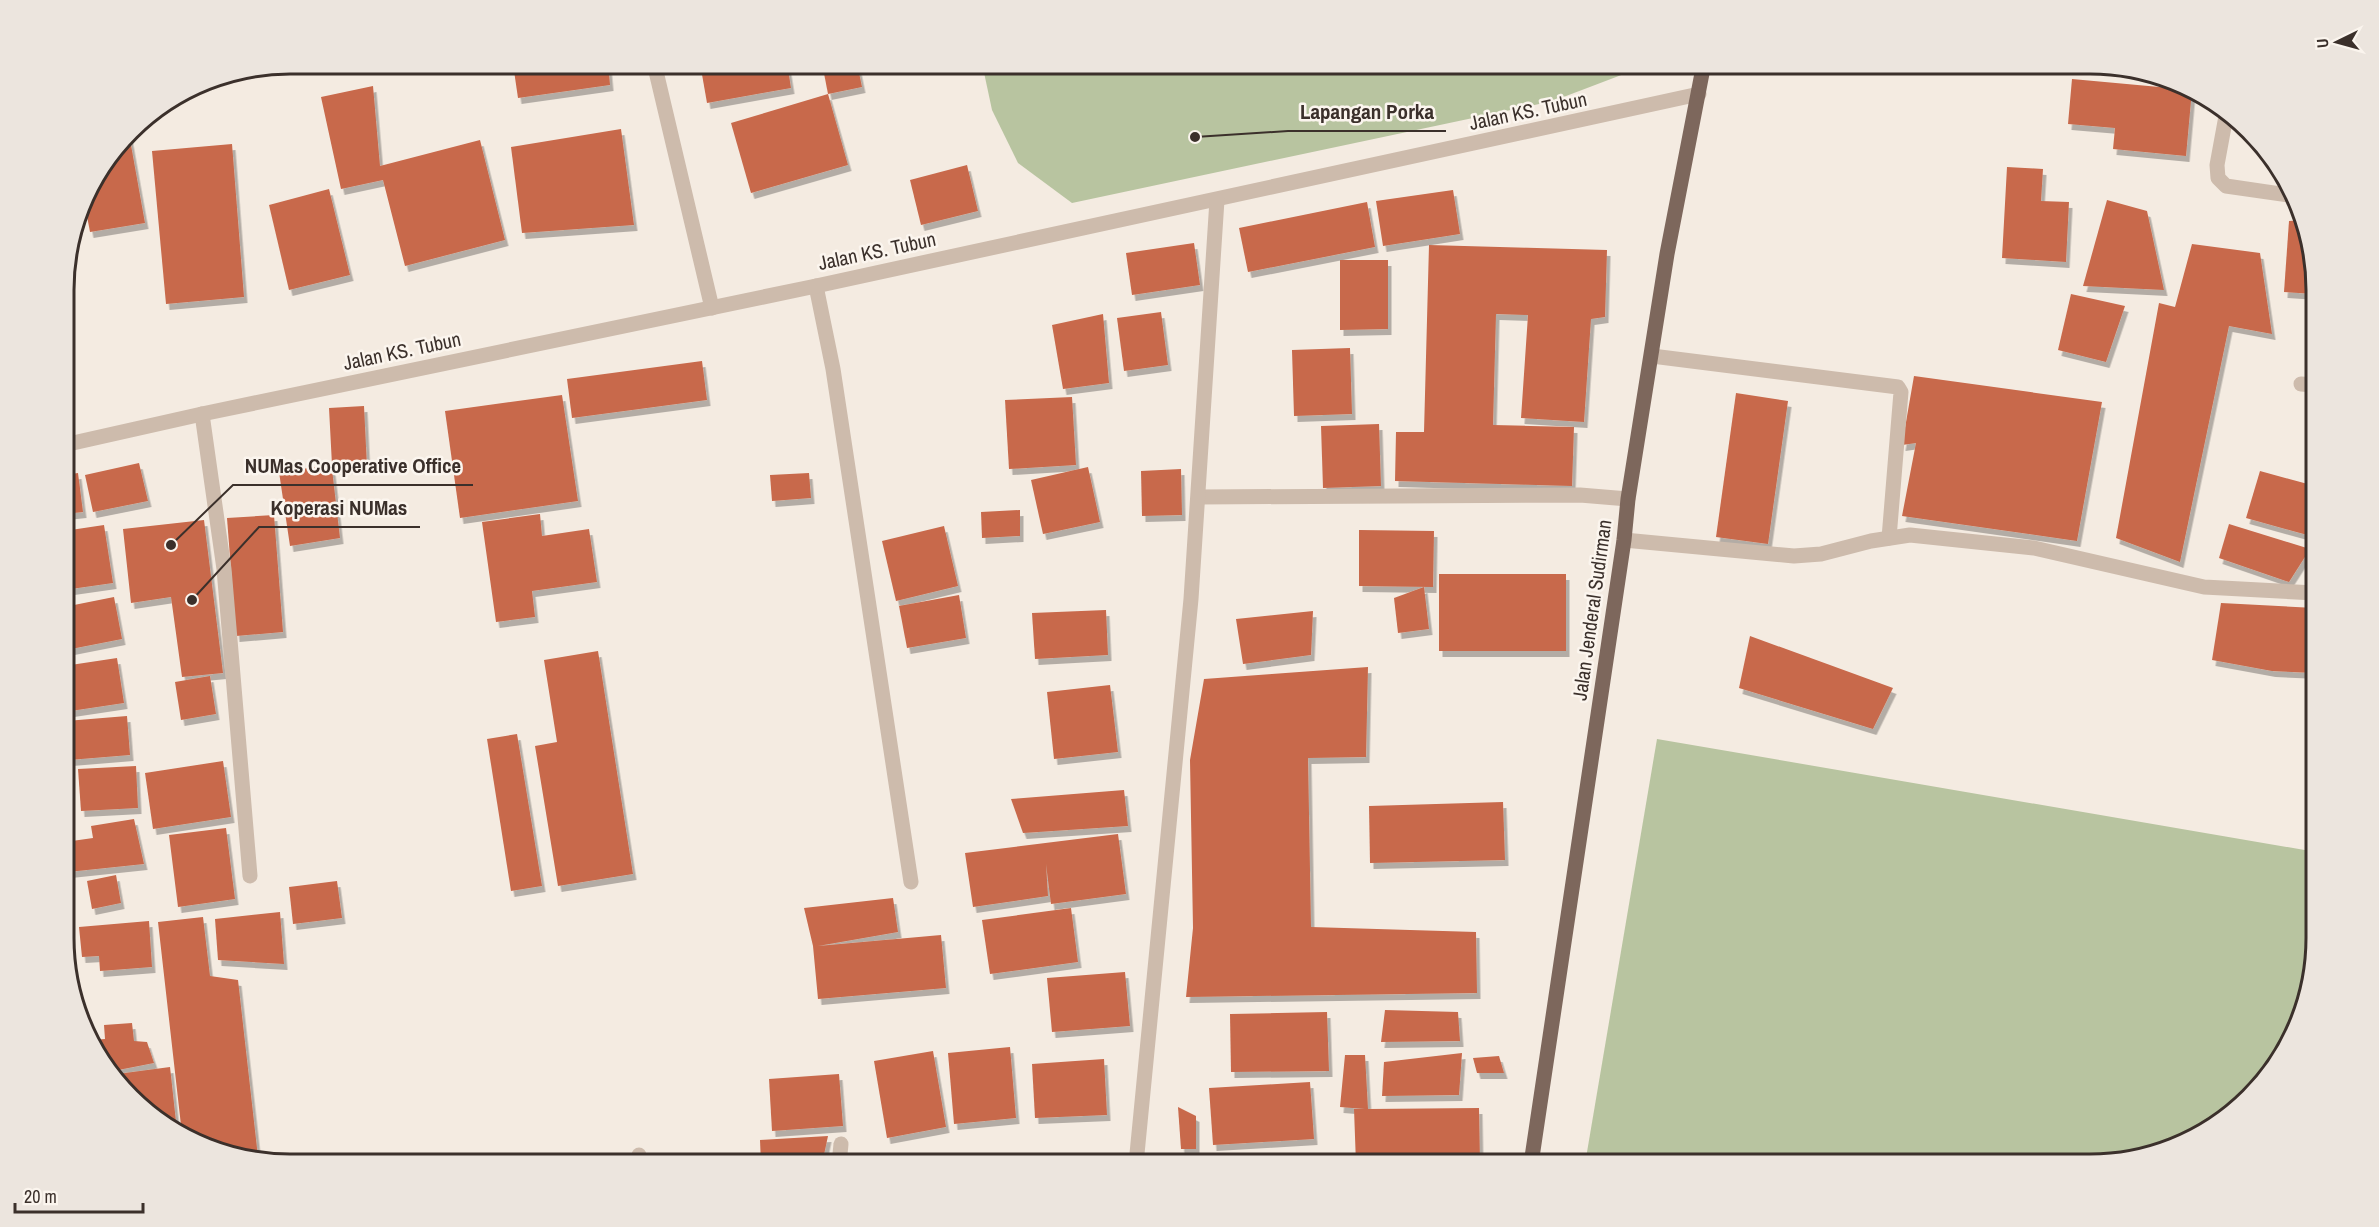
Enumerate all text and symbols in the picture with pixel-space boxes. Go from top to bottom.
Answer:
north arrow [2307,12,2367,72]
text: U [2311,38,2333,49]
street label: Jalan KS. Tubun [1467,85,1589,136]
callout: Lapangan Porka [1288,92,1446,131]
text: Lapangan Porka [1300,97,1434,126]
street label: Jalan KS. Tubun [816,225,938,276]
street label: Jalan KS. Tubun [341,325,463,376]
callout: NUMas Cooperative Office [233,446,473,485]
text: NUMas Cooperative Office [245,451,461,480]
callout: Koperasi NUMas [259,488,420,527]
text: Koperasi NUMas [271,493,407,522]
street label: Jalan Jenderal Sudirman [1565,518,1618,702]
scale bar [15,1176,142,1214]
text: 20 m [24,1184,57,1209]

